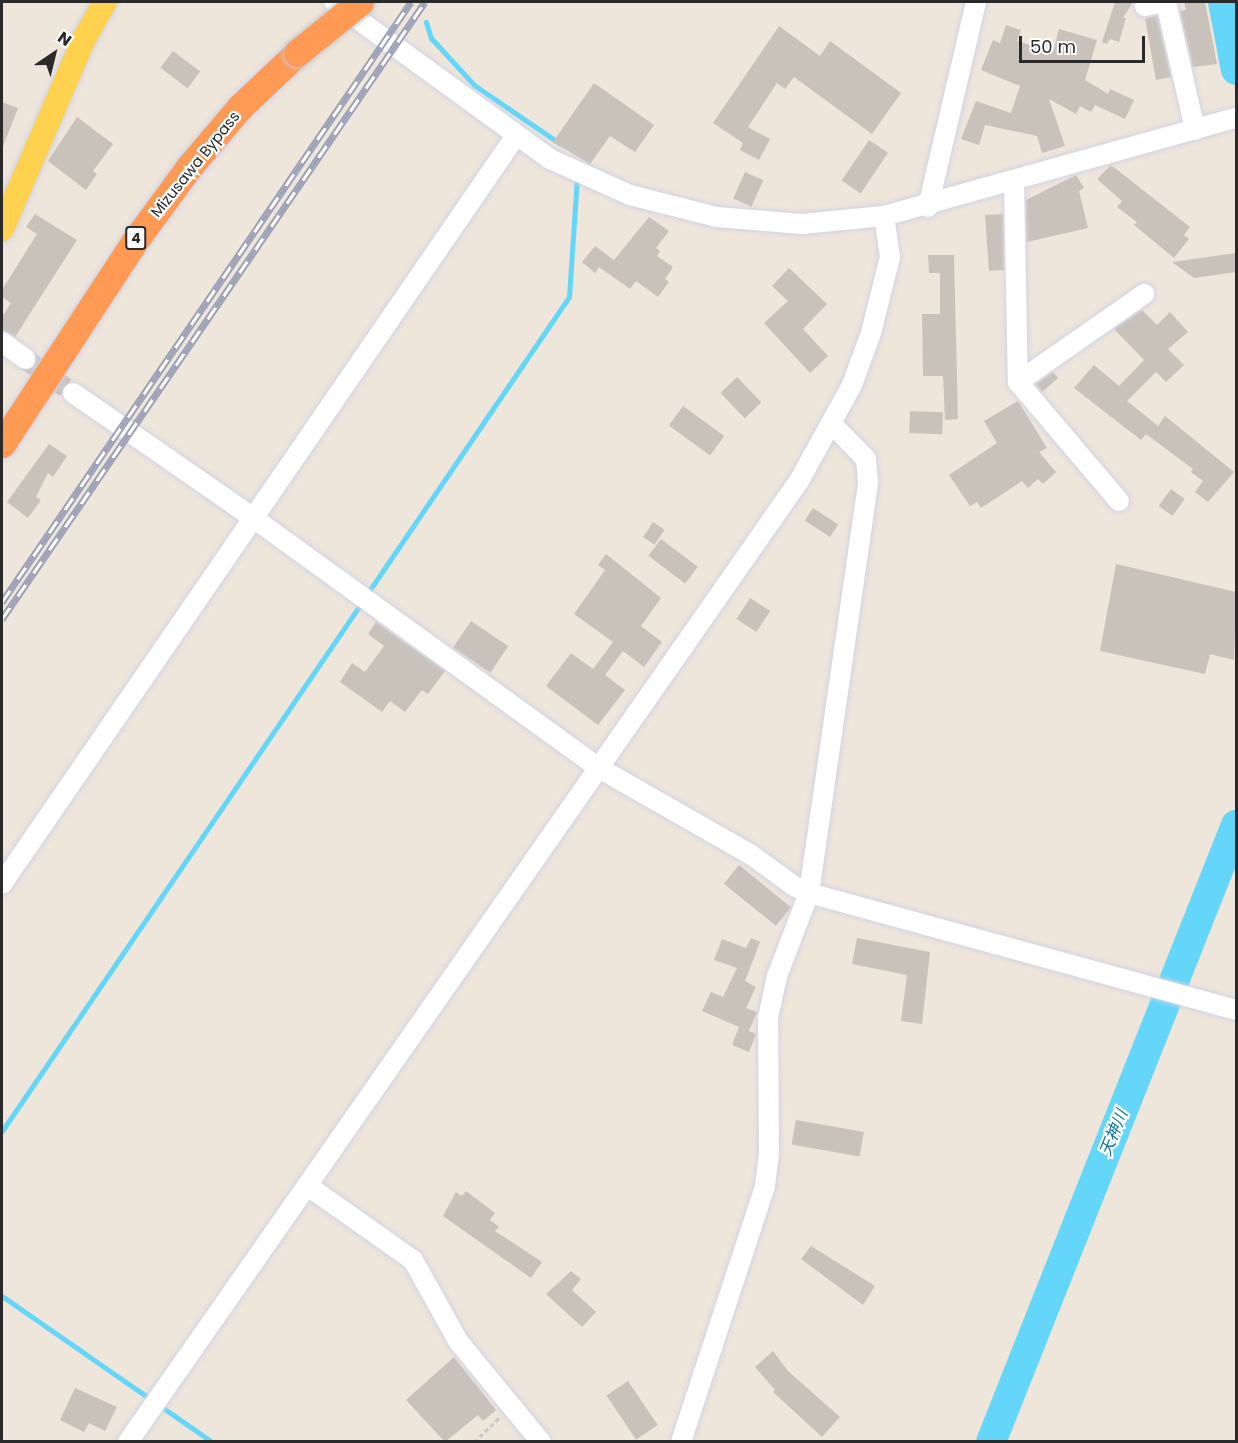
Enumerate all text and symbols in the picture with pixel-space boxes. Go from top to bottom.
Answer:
north arrow [24,24,84,84]
scale bar [1022,24,1148,62]
text: N [53,26,76,52]
text: 50 m [1030,34,1076,59]
street label: Mizusawa Bypass [147,107,243,221]
road number: 4 [124,227,148,249]
water label: 天神川 [1096,1107,1132,1159]

